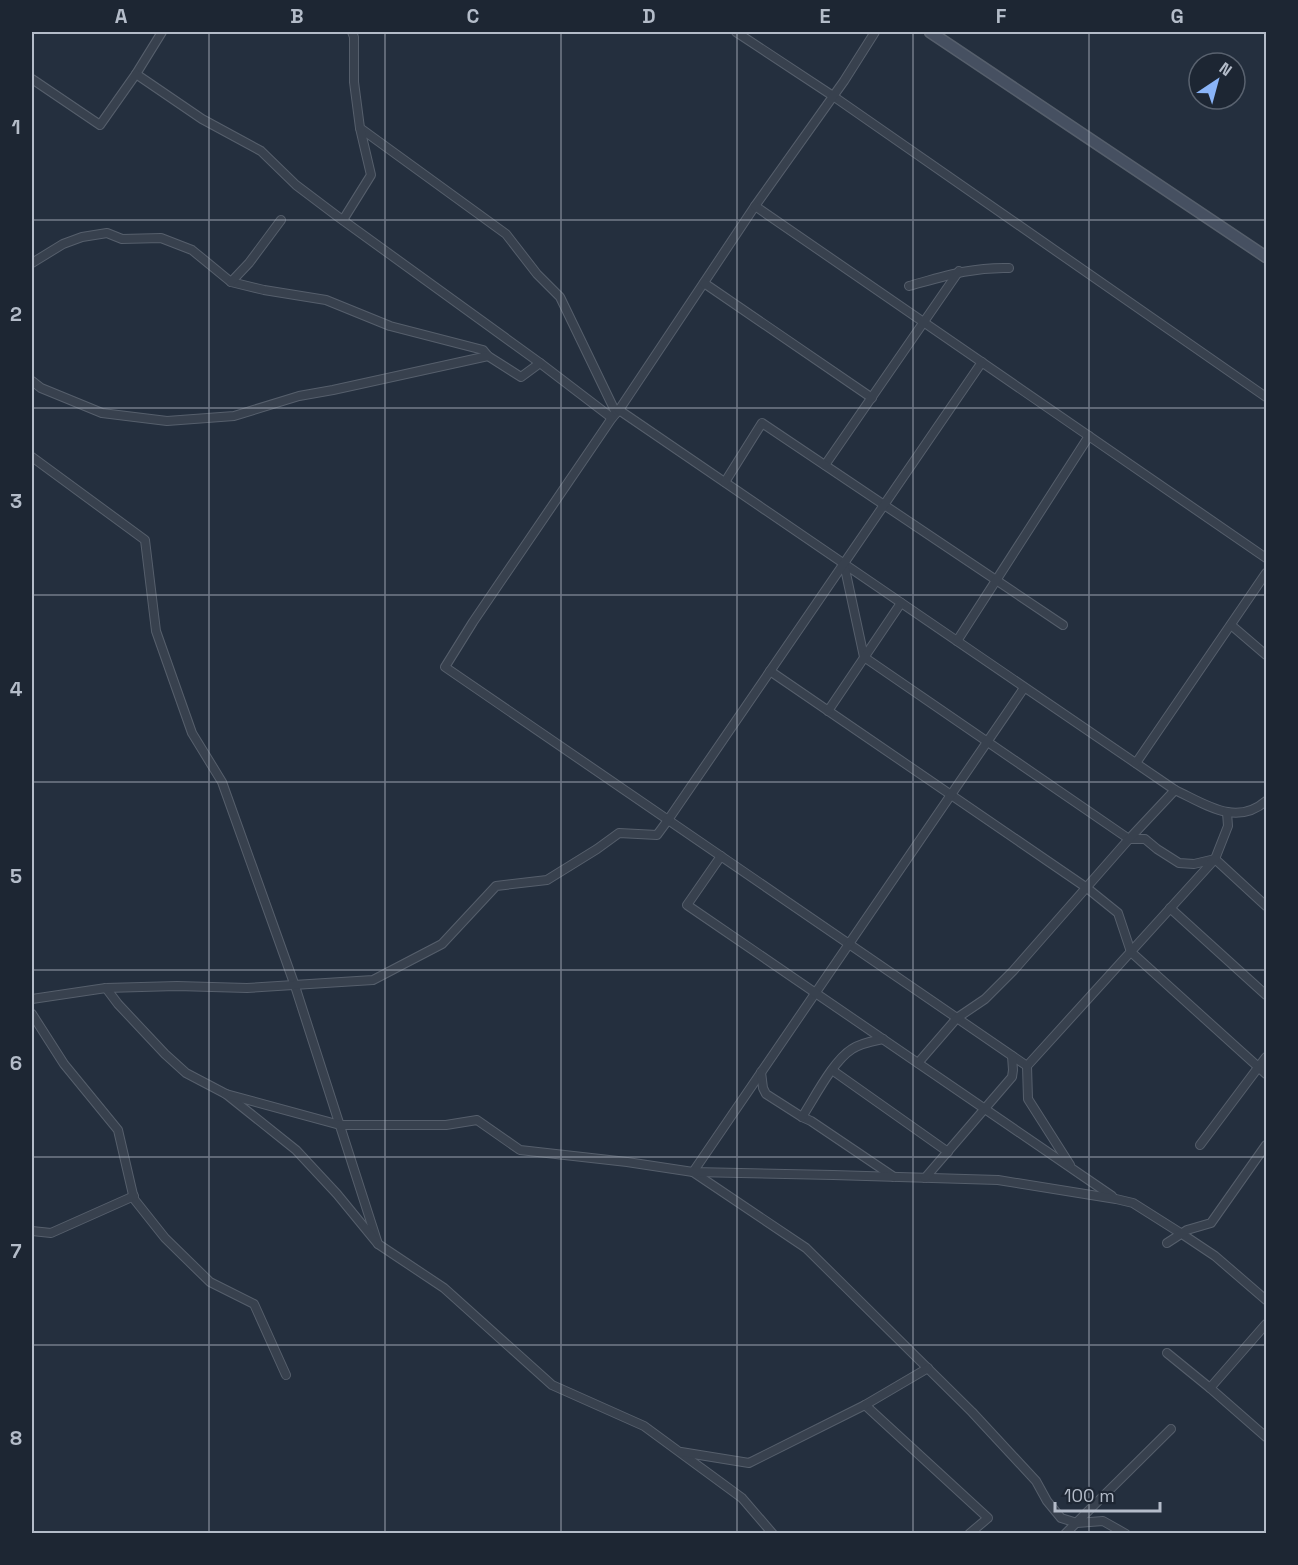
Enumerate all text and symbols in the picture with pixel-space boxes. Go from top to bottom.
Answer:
text: A [115,3,128,29]
text: B [290,3,304,29]
text: C [467,3,480,29]
text: D [642,3,656,29]
text: E [819,3,831,29]
text: F [996,3,1007,29]
text: G [1170,3,1184,29]
north arrow [1187,51,1247,111]
text: N [1215,58,1236,81]
text: 1 [11,114,21,140]
text: 2 [10,301,22,327]
text: 3 [10,488,22,514]
text: 4 [10,676,23,702]
text: 5 [10,863,22,889]
text: 6 [10,1050,22,1076]
text: 7 [10,1238,22,1264]
text: 8 [10,1425,22,1451]
scale bar [1055,1475,1160,1513]
text: 100 m [1064,1484,1115,1507]

